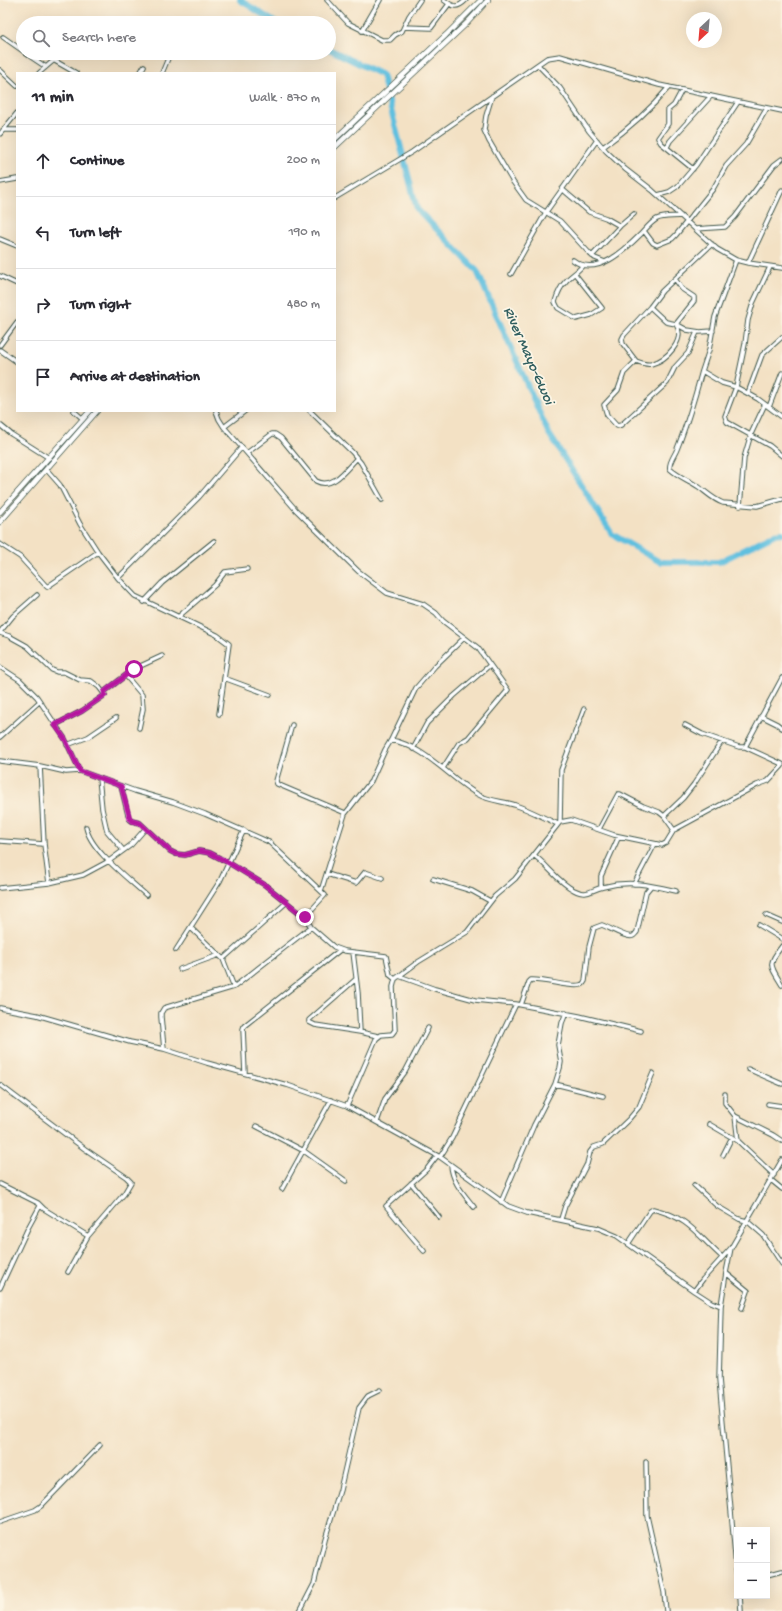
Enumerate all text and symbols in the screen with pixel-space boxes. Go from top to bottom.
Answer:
north arrow [686,12,722,48]
search box [16,16,336,60]
icon: search [30,27,52,49]
text: Search here [62,29,136,47]
text: 11 min [32,88,74,108]
text: Walk · 870 m [249,91,320,106]
icon: ahead [32,150,54,172]
text: Continue [70,152,124,170]
text: 200 m [287,153,320,168]
icon: left [32,222,54,244]
text: Turn left [70,224,121,242]
text: 190 m [289,225,320,240]
icon: right [32,294,54,316]
text: Turn right [70,296,130,314]
text: 480 m [287,297,320,312]
water label: River Mayo-Gwoi [498,304,558,409]
icon: arrive [32,366,54,388]
text: Arrive at destination [70,368,200,386]
route start [125,660,143,678]
route end [296,908,314,926]
map controls [734,1527,770,1599]
button: + [734,1527,770,1563]
button: − [734,1563,770,1599]

